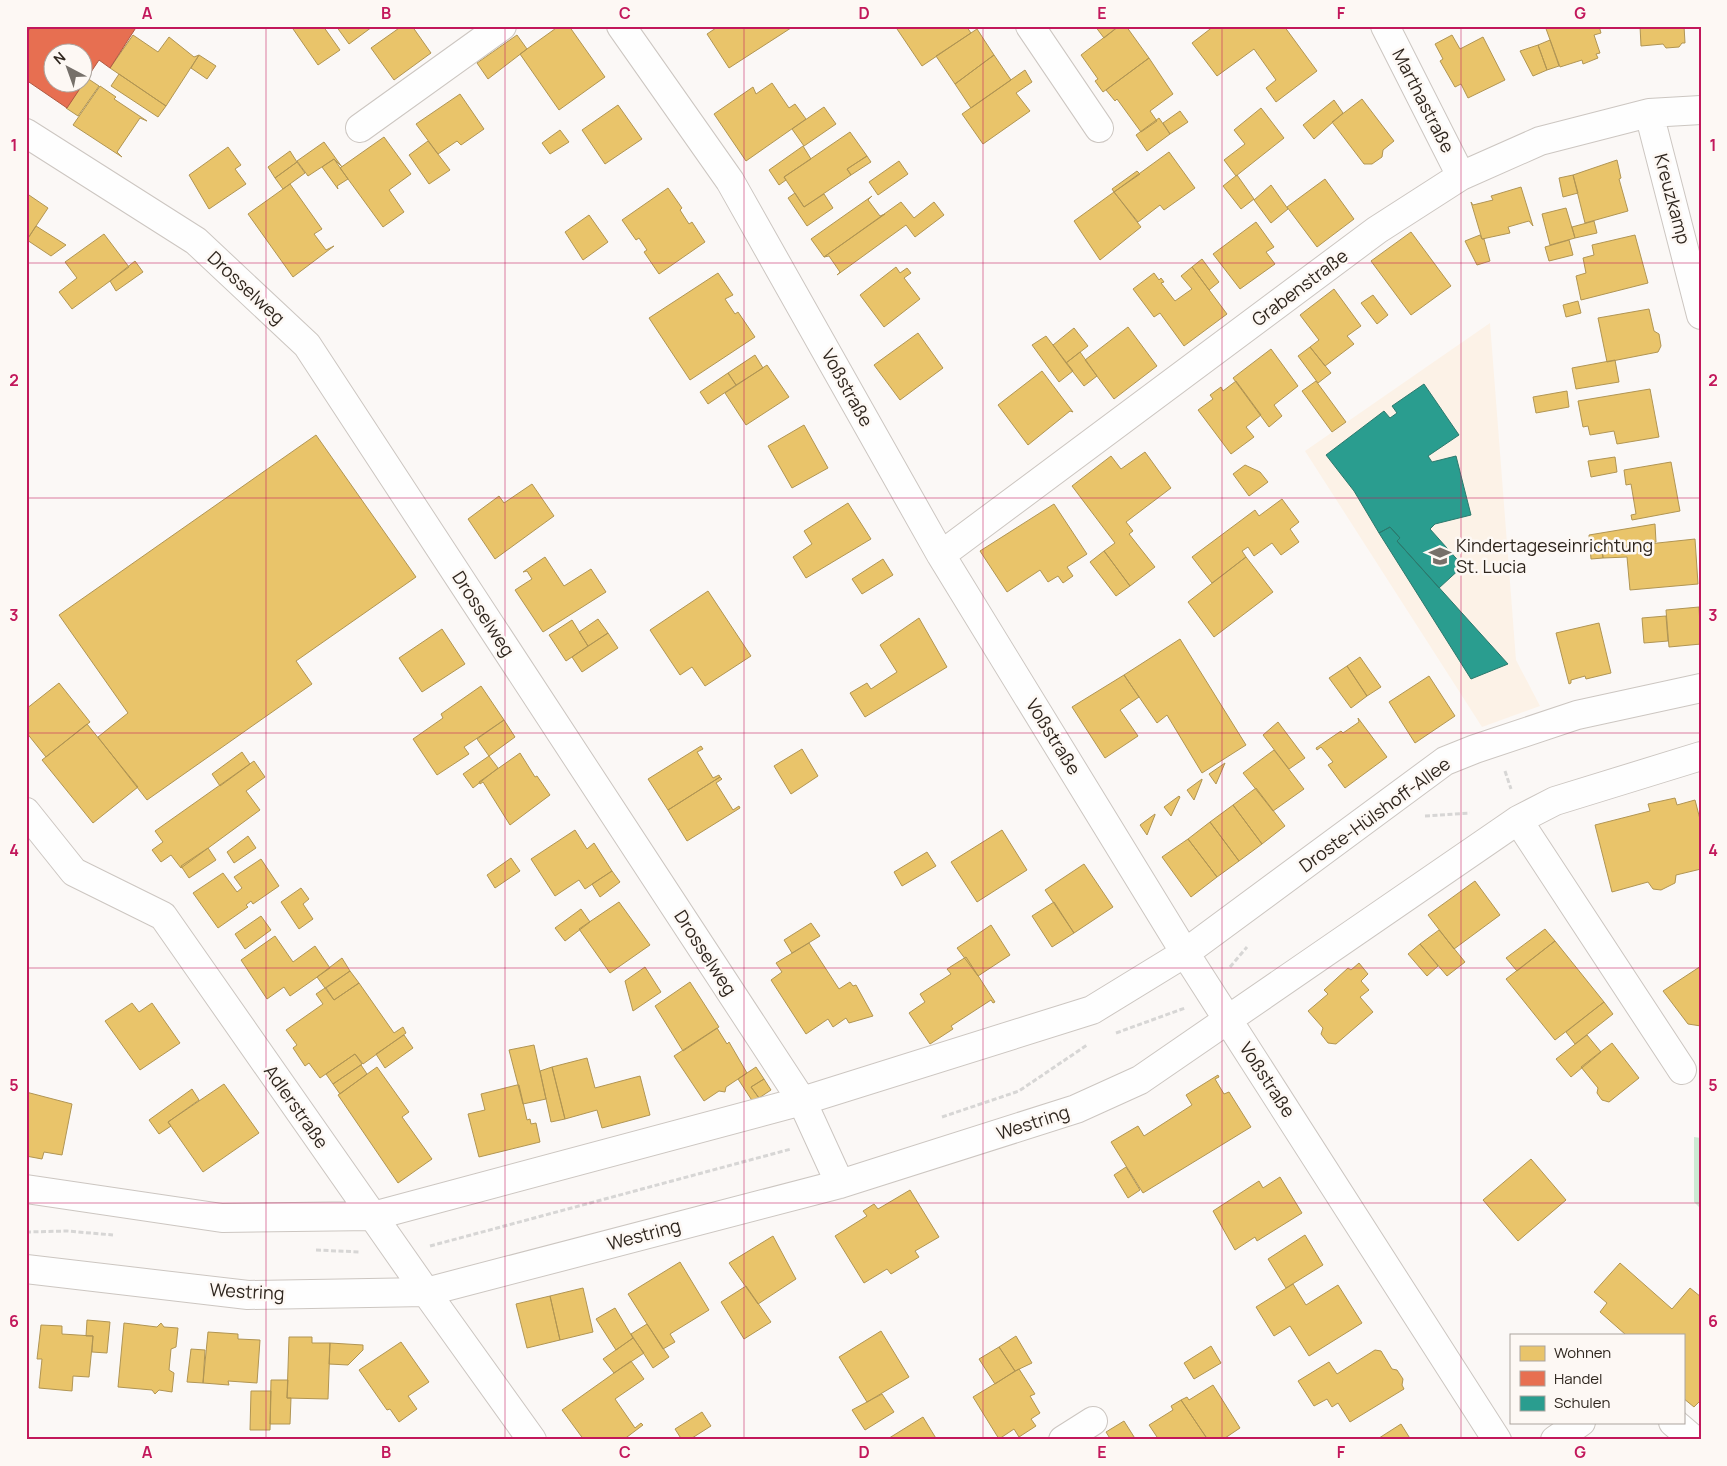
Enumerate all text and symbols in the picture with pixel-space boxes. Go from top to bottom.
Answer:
text: A [142,2,153,24]
text: B [381,2,391,24]
text: C [619,2,631,24]
text: D [858,2,870,24]
text: E [1097,2,1107,24]
text: F [1337,2,1346,24]
text: G [1574,2,1586,24]
north arrow [42,42,92,92]
street label: Marthastraße [1387,44,1460,157]
text: N [49,47,69,68]
text: 1 [10,134,18,156]
text: 1 [1709,134,1717,156]
street label: Kreuzkamp [1649,151,1697,247]
street label: Grabenstraße [1246,243,1352,331]
street label: Drosselweg [203,245,290,329]
street label: Voßstraße [817,344,879,431]
text: 2 [9,369,19,391]
text: 2 [1708,369,1718,391]
place label: Kindertageseinrichtung St. Lucia [1456,533,1653,578]
school or university icon: Kindertageseinrichtung St. Lucia [1427,543,1453,569]
street label: Drosselweg [447,566,520,661]
text: 3 [9,604,19,626]
text: 3 [1708,604,1718,626]
street label: Voßstraße [1021,694,1087,779]
street label: Droste-Hülshoff-Allee [1294,751,1455,877]
text: 4 [9,839,19,861]
text: 4 [1708,839,1718,861]
street label: Drosselweg [669,905,742,1000]
street label: Voßstraße [1235,1037,1301,1122]
street label: Adlerstraße [259,1060,334,1153]
text: 5 [9,1074,19,1096]
text: 5 [1708,1074,1718,1096]
street label: Westring [993,1099,1072,1145]
street label: Westring [604,1213,683,1255]
street label: Westring [209,1277,285,1305]
text: 6 [9,1310,19,1332]
text: 6 [1708,1310,1718,1332]
legend [1510,1334,1684,1424]
text: Wohnen [1554,1342,1611,1363]
text: Handel [1554,1368,1603,1389]
text: Schulen [1554,1392,1610,1413]
text: A [142,1441,153,1463]
text: B [381,1441,391,1463]
text: C [619,1441,631,1463]
text: D [858,1441,870,1463]
text: E [1097,1441,1107,1463]
text: F [1337,1441,1346,1463]
text: G [1574,1441,1586,1463]

